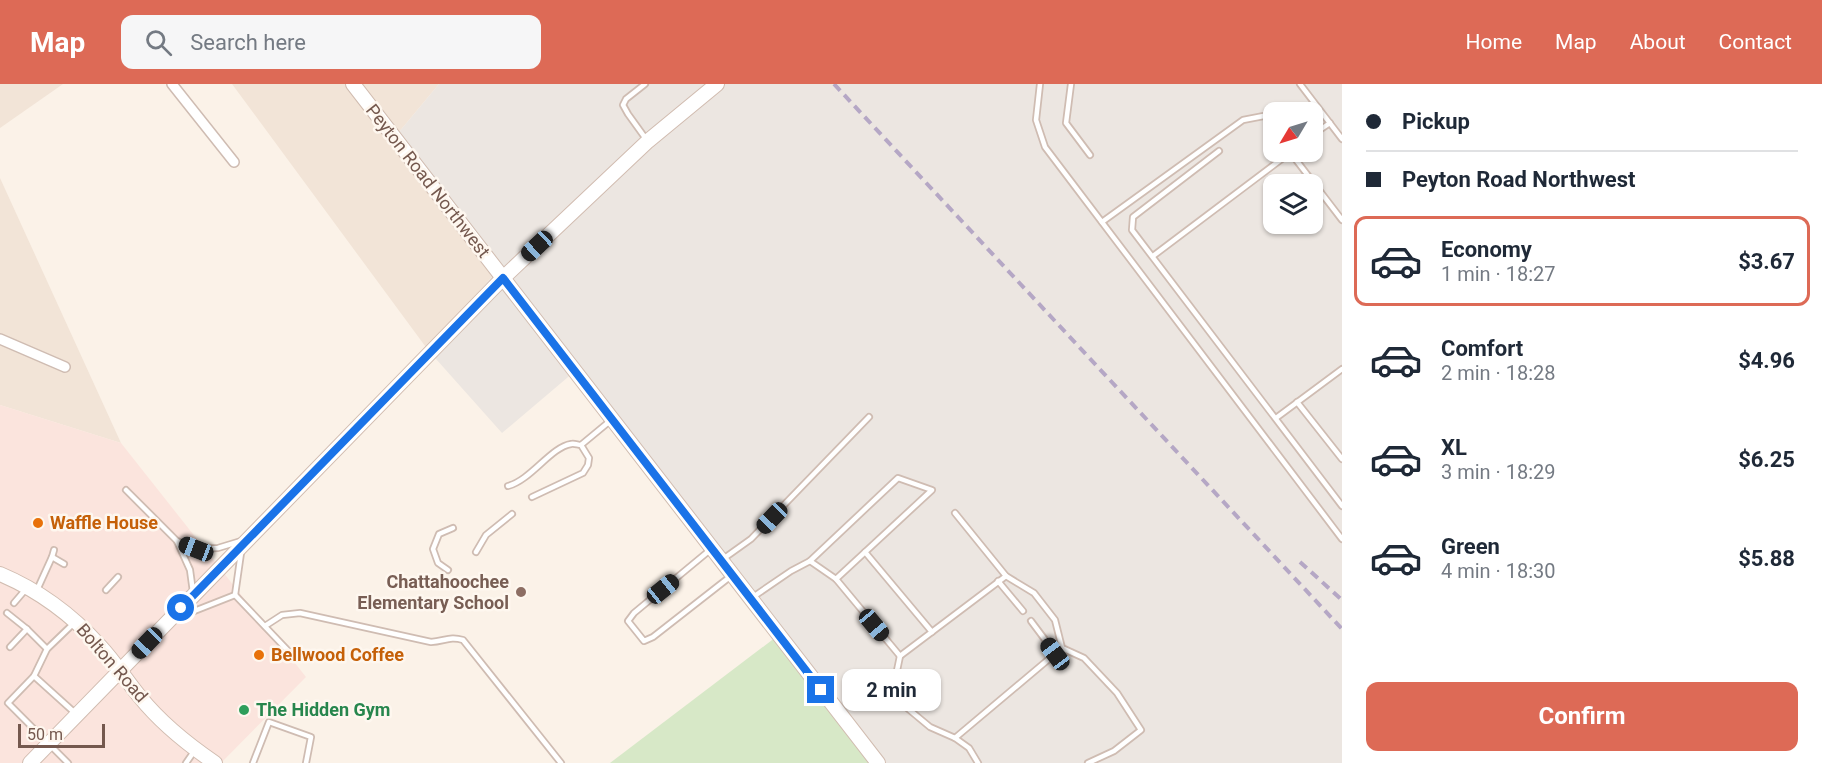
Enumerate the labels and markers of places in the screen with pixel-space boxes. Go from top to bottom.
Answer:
place label: Waffle House [50,512,158,533]
marker: Waffle House [31,516,45,530]
place label: Chattahoochee Elementary School [357,571,509,613]
marker: Chattahoochee Elementary School [514,585,528,599]
place label: Bellwood Coffee [271,644,404,665]
marker: Bellwood Coffee [252,648,266,662]
place label: The Hidden Gym [256,699,390,720]
marker: The Hidden Gym [237,703,251,717]

